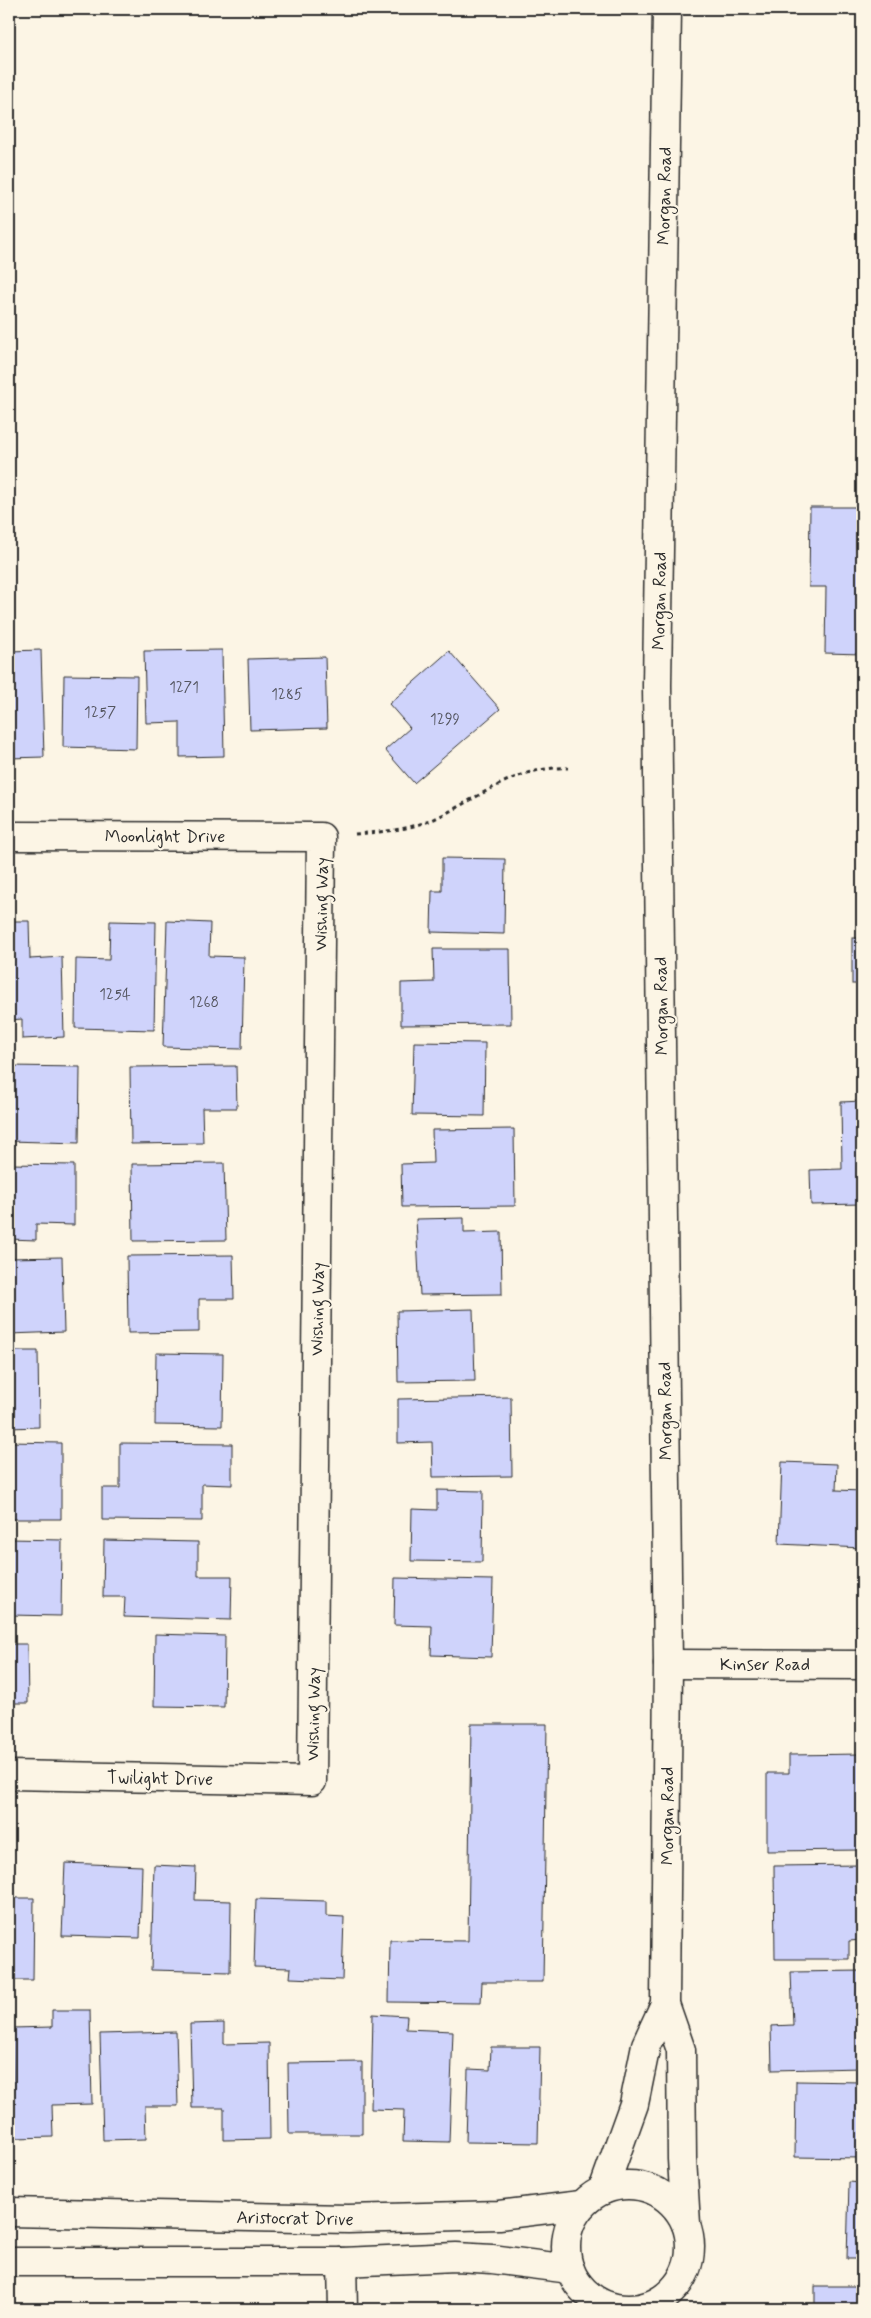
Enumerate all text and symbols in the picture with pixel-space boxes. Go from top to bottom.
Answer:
street label: Morgan Road [652,147,679,246]
street label: Morgan Road [647,552,674,651]
house number: 1271 [169,678,199,698]
house number: 1285 [271,685,303,705]
house number: 1257 [84,703,116,723]
house number: 1299 [430,710,460,730]
street label: Moonlight Drive [105,825,225,849]
street label: Wishing Way [309,857,337,951]
street label: Morgan Road [649,956,676,1055]
house number: 1254 [99,985,131,1005]
house number: 1268 [189,993,219,1013]
street label: Wishing Way [305,1262,333,1356]
street label: Morgan Road [653,1361,680,1460]
street label: Kinser Road [720,1653,810,1677]
street label: Wishing Way [301,1667,329,1761]
street label: Twilight Drive [107,1766,213,1792]
street label: Morgan Road [656,1767,681,1865]
street label: Aristocrat Drive [236,2206,354,2232]

